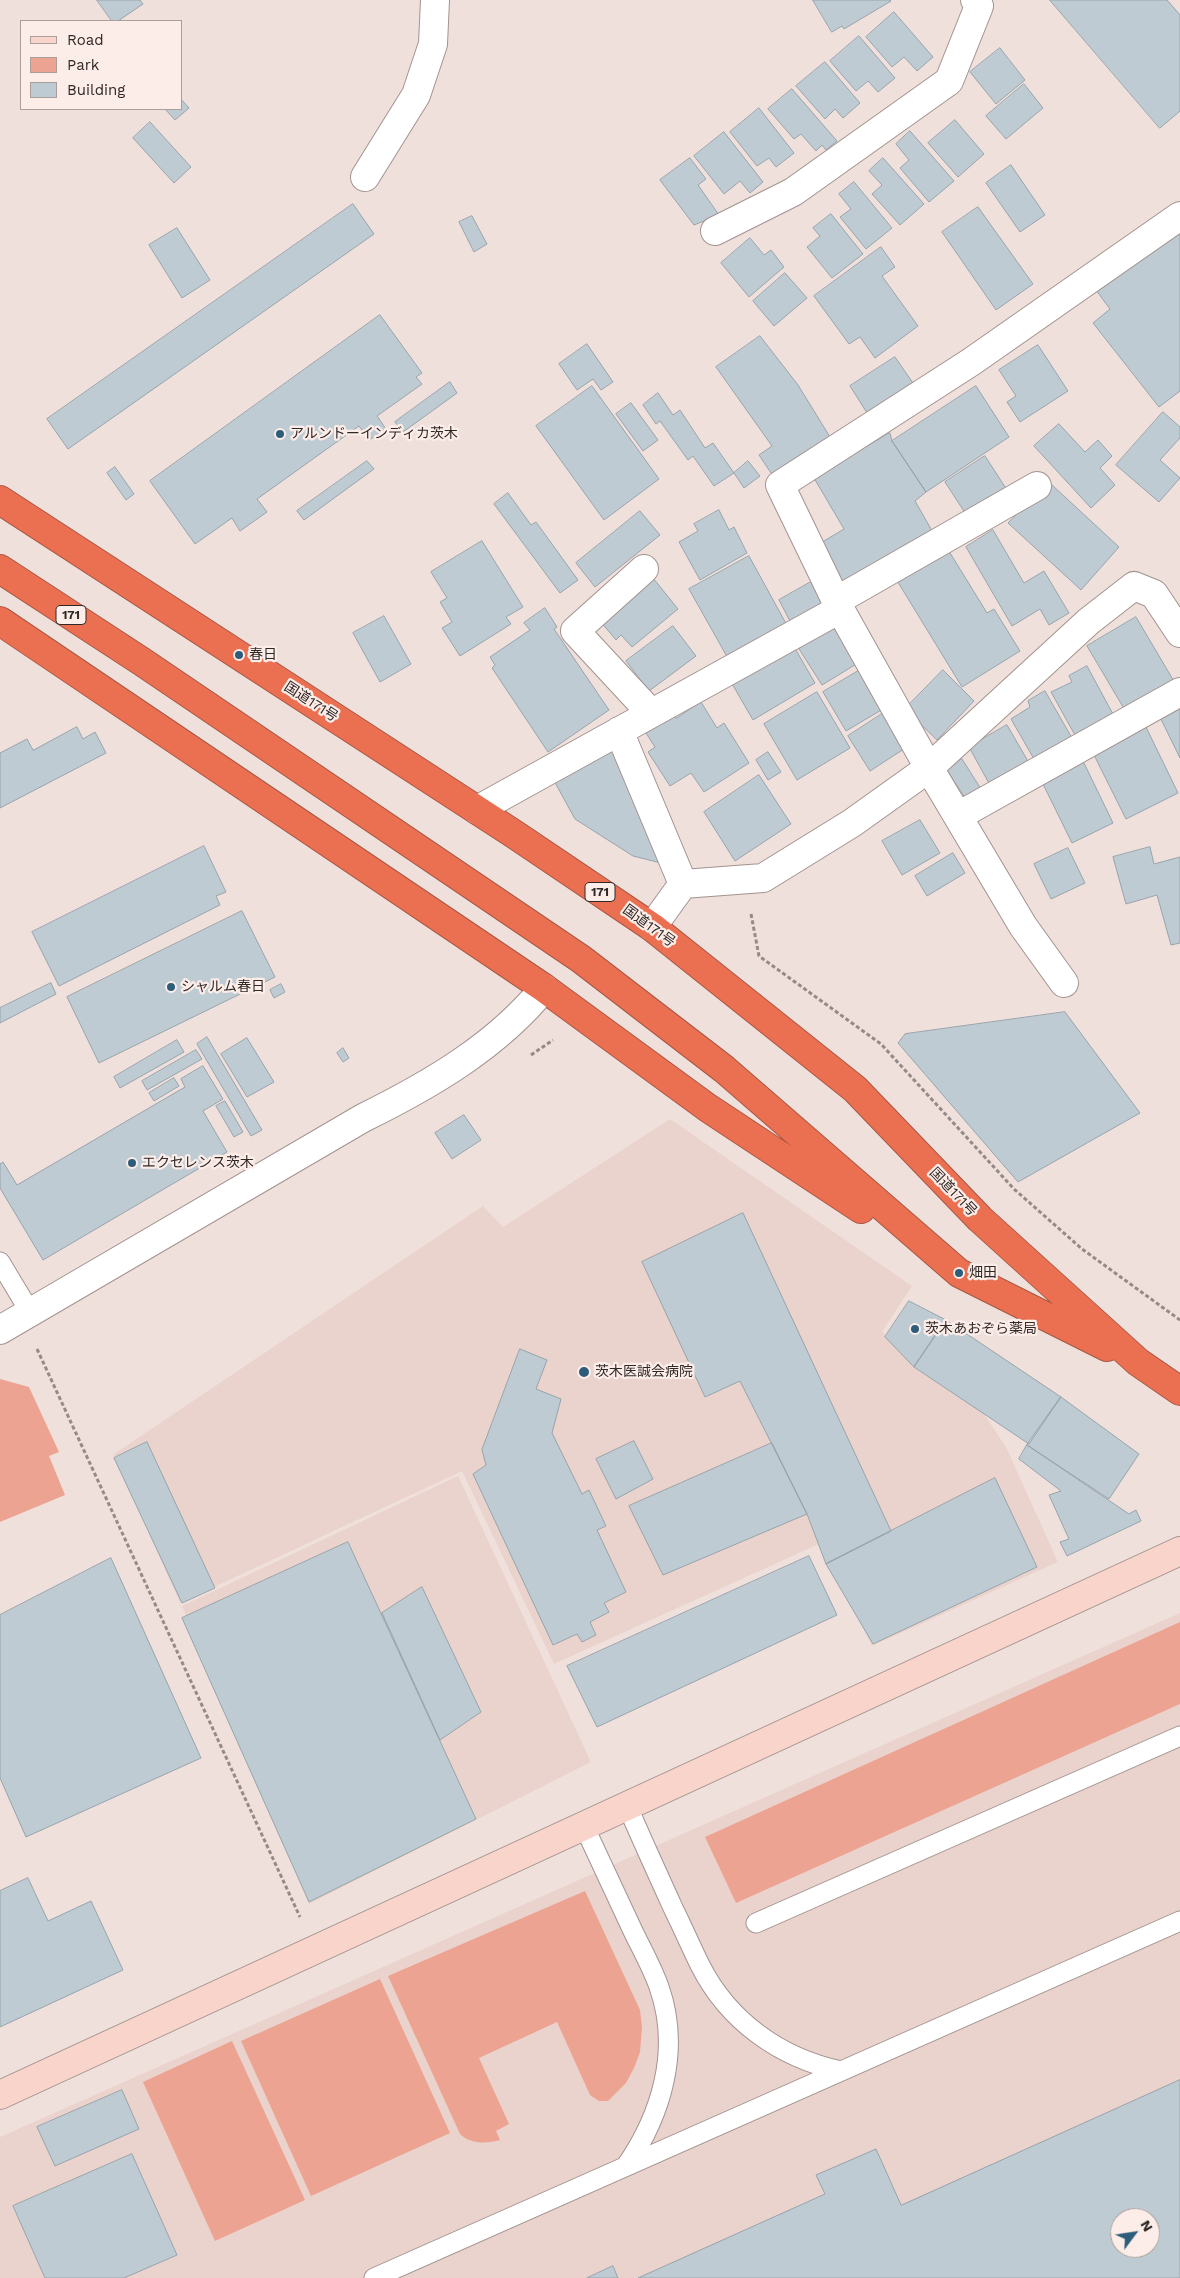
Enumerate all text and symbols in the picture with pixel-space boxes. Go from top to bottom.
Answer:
legend [20,20,182,110]
text: Road [67,31,104,49]
text: Park [67,56,99,74]
text: Building [67,81,125,99]
place label: アルンドーインディカ茨木 [290,426,458,442]
marker: アルンドーインディカ茨木 [274,428,286,440]
road number: 171 [56,606,86,624]
place label: 春日 [249,647,277,663]
marker: 春日 [233,649,245,661]
street label: 国道171号 [281,678,341,726]
road number: 171 [585,882,615,902]
street label: 国道171号 [619,901,679,951]
place label: シャルム春日 [181,979,265,995]
marker: シャルム春日 [165,981,177,993]
place label: エクセレンス茨木 [142,1155,254,1171]
marker: エクセレンス茨木 [126,1157,138,1169]
street label: 国道171号 [926,1164,980,1220]
place label: 畑田 [969,1265,997,1281]
marker: 畑田 [953,1267,965,1279]
place label: 茨木あおぞら薬局 [925,1321,1037,1337]
marker: 茨木あおぞら薬局 [909,1323,921,1335]
place label: 茨木医誠会病院 [595,1364,693,1380]
marker: 茨木医誠会病院 [577,1365,591,1379]
north arrow [1110,2208,1160,2258]
text: N [1137,2217,1157,2234]

